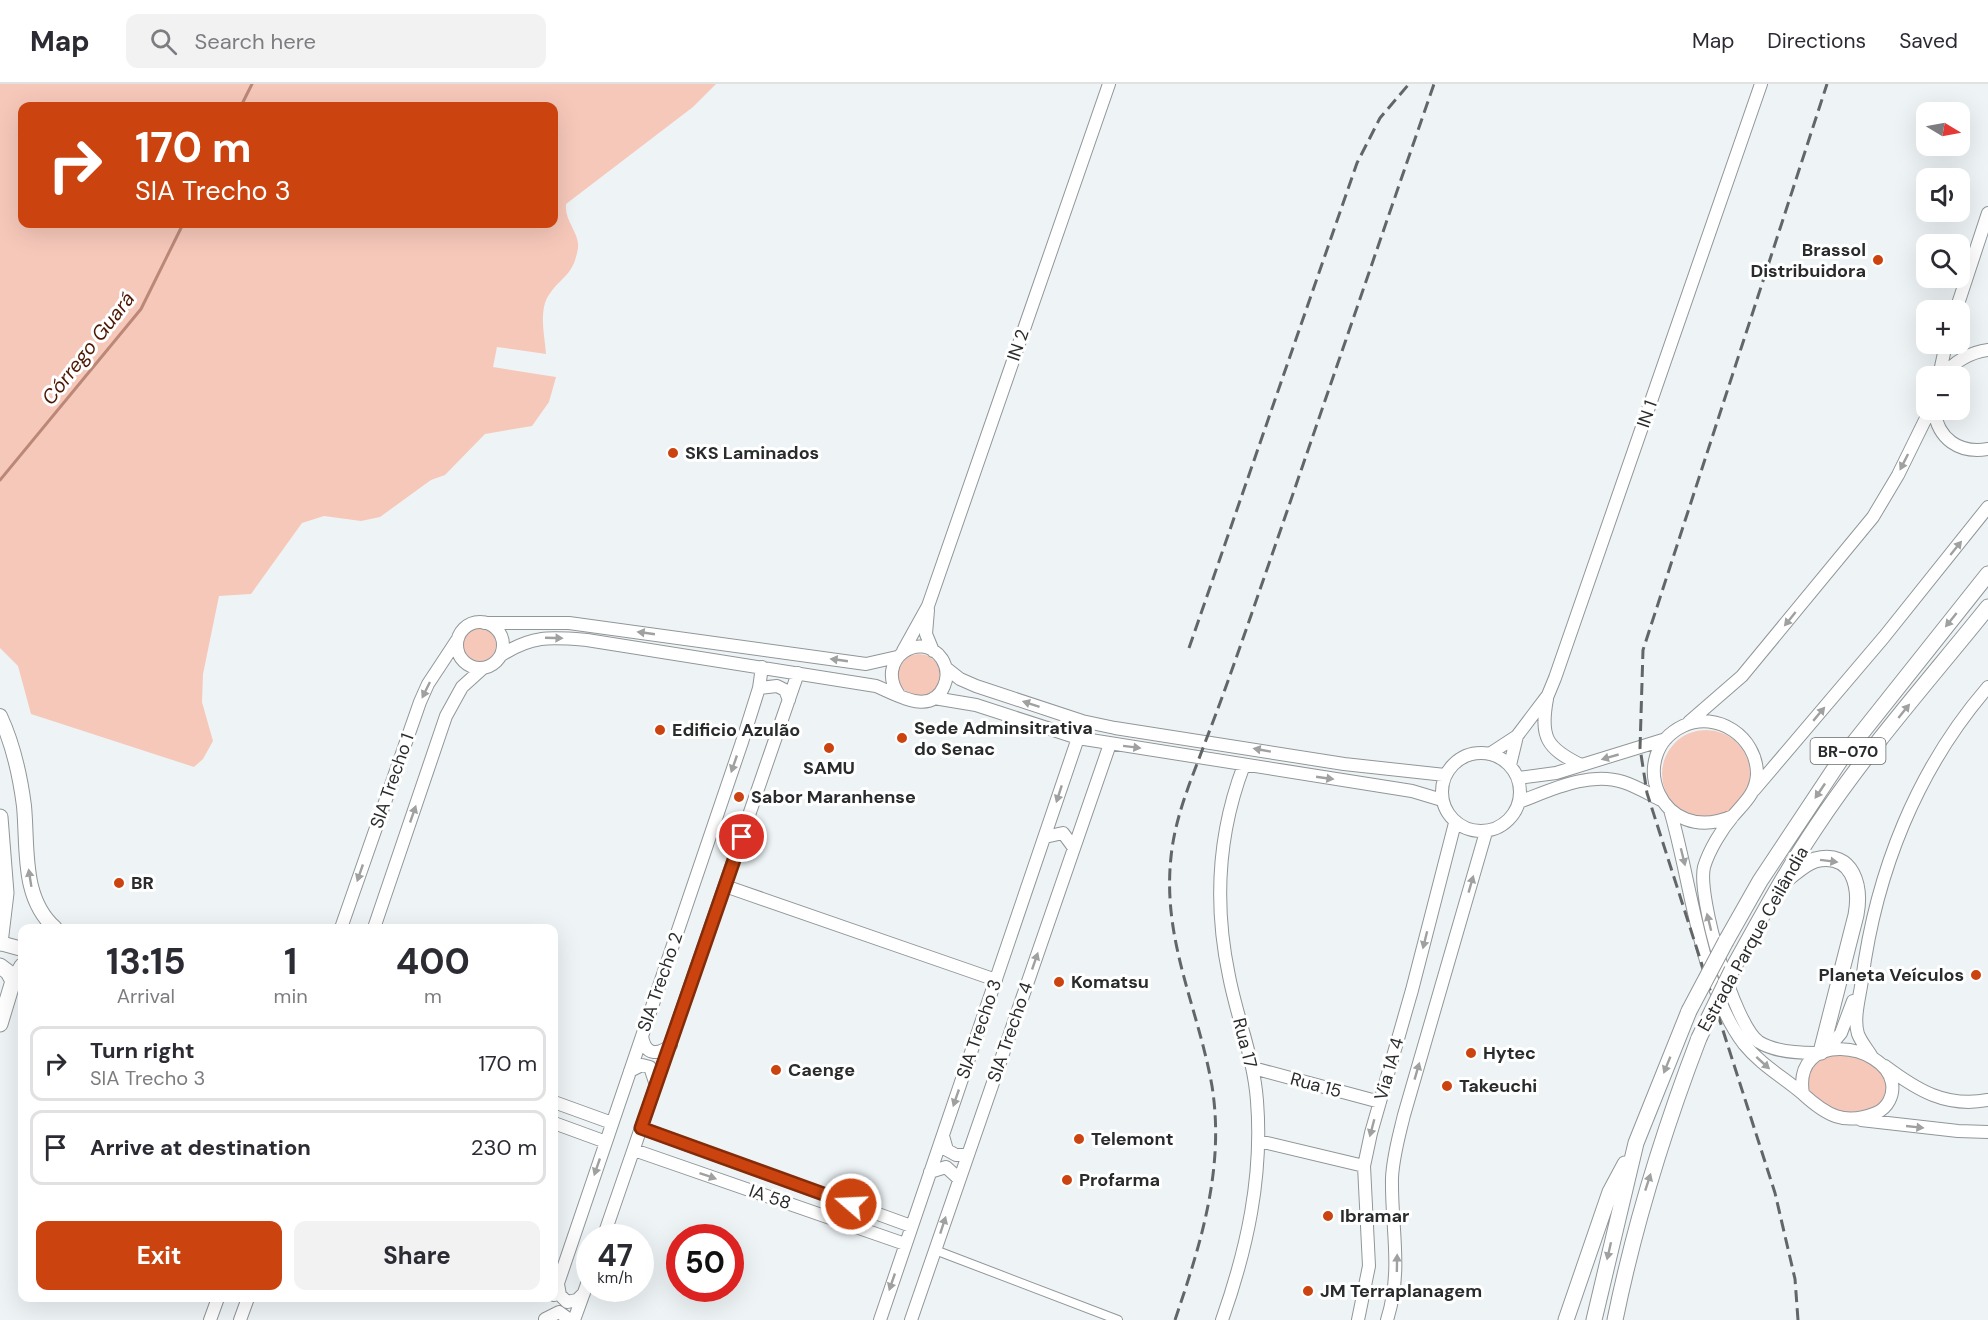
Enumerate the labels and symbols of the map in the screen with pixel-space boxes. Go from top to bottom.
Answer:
north arrow [1916,102,1970,156]
place label: Brassol Distribuidora [1750,238,1866,283]
marker: Brassol Distribuidora [1871,253,1885,267]
water label: Córrego Guará [36,286,140,410]
street label: IN 2 [1001,326,1035,364]
street label: IN 1 [1631,397,1663,431]
place label: SKS Laminados [685,441,819,465]
marker: SKS Laminados [666,446,680,460]
one-way arrow [1900,454,1909,471]
one-way arrow [1949,540,1962,556]
one-way arrow [1784,611,1797,626]
one-way arrow [1945,612,1958,628]
one-way arrow [637,628,656,637]
one-way arrow [544,633,563,642]
one-way arrow [830,656,849,665]
one-way arrow [421,681,431,698]
one-way arrow [1022,699,1040,708]
one-way arrow [1897,704,1909,719]
one-way arrow [1812,706,1825,722]
place label: Sede Adminsitrativa do Senac [914,716,1093,761]
place label: Edificio Azulão [672,718,800,742]
marker: Edificio Azulão [653,723,667,737]
street label: SIA Trecho 1 [365,730,419,832]
marker: Sede Adminsitrativa do Senac [895,731,909,745]
road number: BR-070 [1810,738,1886,764]
marker: SAMU [822,741,836,755]
one-way arrow [1123,743,1142,752]
one-way arrow [1253,745,1272,754]
one-way arrow [1601,753,1619,762]
one-way arrow [729,755,739,773]
place label: SAMU [803,756,855,780]
one-way arrow [1315,773,1334,782]
one-way arrow [1815,783,1826,799]
place label: Sabor Maranhense [751,785,916,809]
one-way arrow [1054,785,1064,803]
marker: Sabor Maranhense [732,790,746,804]
one-way arrow [409,805,419,823]
pin [716,811,767,862]
street label: Estrada Parque Ceilândia [1692,842,1814,1036]
one-way arrow [1678,848,1688,866]
one-way arrow [1819,857,1838,866]
one-way arrow [355,864,364,882]
one-way arrow [25,868,34,887]
place label: BR [131,871,154,895]
one-way arrow [1467,875,1476,893]
marker: BR [112,876,126,890]
one-way arrow [1704,913,1714,931]
street label: SIA Trecho 2 [632,929,688,1035]
one-way arrow [1419,931,1429,949]
one-way arrow [1030,952,1040,970]
place label: Planeta Veículos [1819,963,1964,987]
marker: Planeta Veículos [1969,968,1983,982]
place label: Komatsu [1071,970,1149,994]
marker: Komatsu [1052,975,1066,989]
street label: SIA Trecho 3 [951,976,1007,1082]
street label: SIA Trecho 4 [982,979,1038,1085]
street label: Rua 17 [1227,1015,1263,1071]
street label: Via 1A 4 [1369,1035,1409,1103]
place label: Hytec [1483,1041,1536,1065]
marker: Hytec [1464,1046,1478,1060]
one-way arrow [1662,1056,1671,1074]
one-way arrow [1755,1056,1770,1069]
place label: Caenge [788,1058,855,1082]
one-way arrow [1412,1062,1422,1080]
marker: Caenge [769,1063,783,1077]
street label: Rua 15 [1288,1067,1344,1103]
place label: Takeuchi [1459,1074,1537,1098]
marker: Takeuchi [1440,1079,1454,1093]
one-way arrow [950,1089,960,1107]
one-way arrow [1367,1119,1376,1137]
one-way arrow [1905,1122,1924,1132]
place label: Telemont [1091,1127,1173,1151]
marker: Telemont [1072,1132,1086,1146]
one-way arrow [592,1158,602,1176]
place label: Profarma [1079,1168,1160,1192]
one-way arrow [699,1172,717,1181]
position arrow [819,1172,883,1236]
marker: Profarma [1060,1173,1074,1187]
one-way arrow [1644,1173,1653,1191]
street label: IA 58 [746,1179,794,1215]
place label: Ibramar [1340,1204,1409,1228]
marker: Ibramar [1321,1209,1335,1223]
one-way arrow [939,1216,948,1234]
speed limit sign: 50 [666,1224,744,1302]
one-way arrow [1604,1242,1613,1261]
one-way arrow [1392,1253,1402,1272]
one-way arrow [887,1273,897,1291]
place label: JM Terraplanagem [1320,1279,1482,1303]
marker: JM Terraplanagem [1301,1284,1315,1298]

